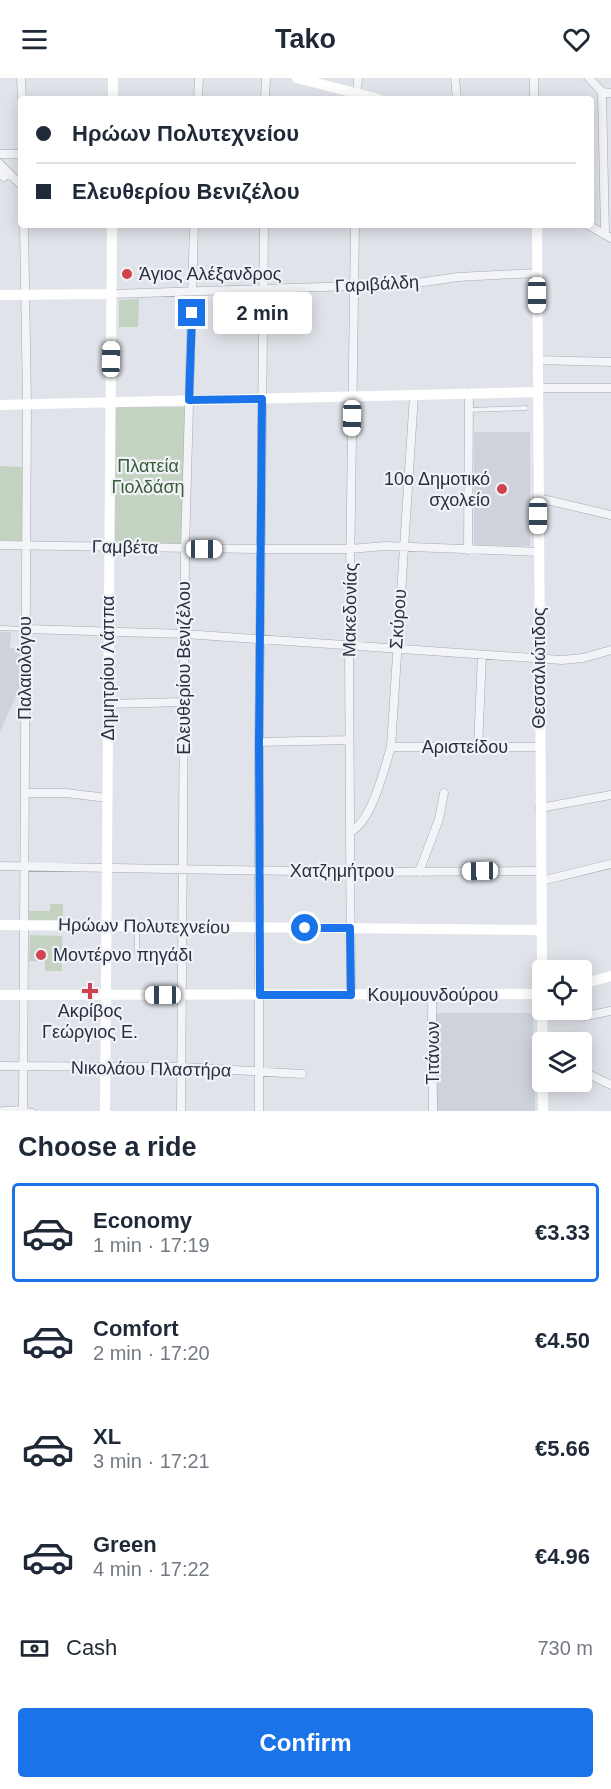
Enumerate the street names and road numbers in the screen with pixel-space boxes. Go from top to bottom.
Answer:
street label: Γαριβάλδη [334,272,420,296]
street label: Γαμβέτα [92,536,158,558]
street label: Μακεδονίας [339,562,361,657]
street label: Ελευθερίου Βενιζέλου [174,581,194,755]
street label: Σκύρου [386,588,410,650]
street label: Δημητρίου Λάππα [98,595,118,741]
street label: Θεσσαλιώτιδος [529,607,549,729]
street label: Παλαιολόγου [15,616,35,720]
street label: Αριστείδου [422,737,508,757]
street label: Χατζημήτρου [290,861,394,881]
street label: Ηρώων Πολυτεχνείου [58,915,230,937]
street label: Κουμουνδούρου [368,985,498,1005]
street label: Τιτάνων [423,1021,443,1085]
street label: Νικολάου Πλαστήρα [71,1058,231,1080]

